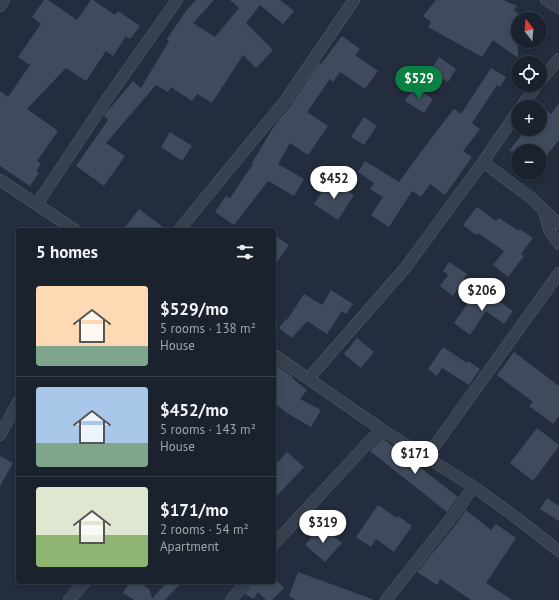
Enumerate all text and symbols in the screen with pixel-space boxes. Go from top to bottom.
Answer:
north arrow [511,12,547,48]
map controls [511,12,547,180]
button: locate [511,56,547,92]
pin: $529 [395,66,443,100]
text: $529 [404,70,434,87]
button: + [511,100,547,136]
button: − [511,144,547,180]
pin: $452 [310,166,358,200]
text: $452 [319,170,349,187]
text: 5 homes [36,241,98,263]
icon: filters [234,241,256,263]
pin: $206 [458,278,506,312]
text: $206 [467,282,497,299]
text: $529/mo [160,298,228,320]
icon: home [68,302,116,350]
text: 5 rooms · 138 m² [160,320,256,337]
text: House [160,337,195,354]
text: $452/mo [160,399,228,421]
icon: home [68,403,116,451]
text: 5 rooms · 143 m² [160,421,256,438]
text: House [160,438,195,455]
pin: $171 [391,441,439,475]
text: $171 [400,445,430,462]
text: $171/mo [160,499,228,521]
icon: home [68,503,116,551]
pin: $319 [299,510,347,544]
text: $319 [308,514,338,531]
text: 2 rooms · 54 m² [160,521,249,538]
text: Apartment [160,538,219,555]

